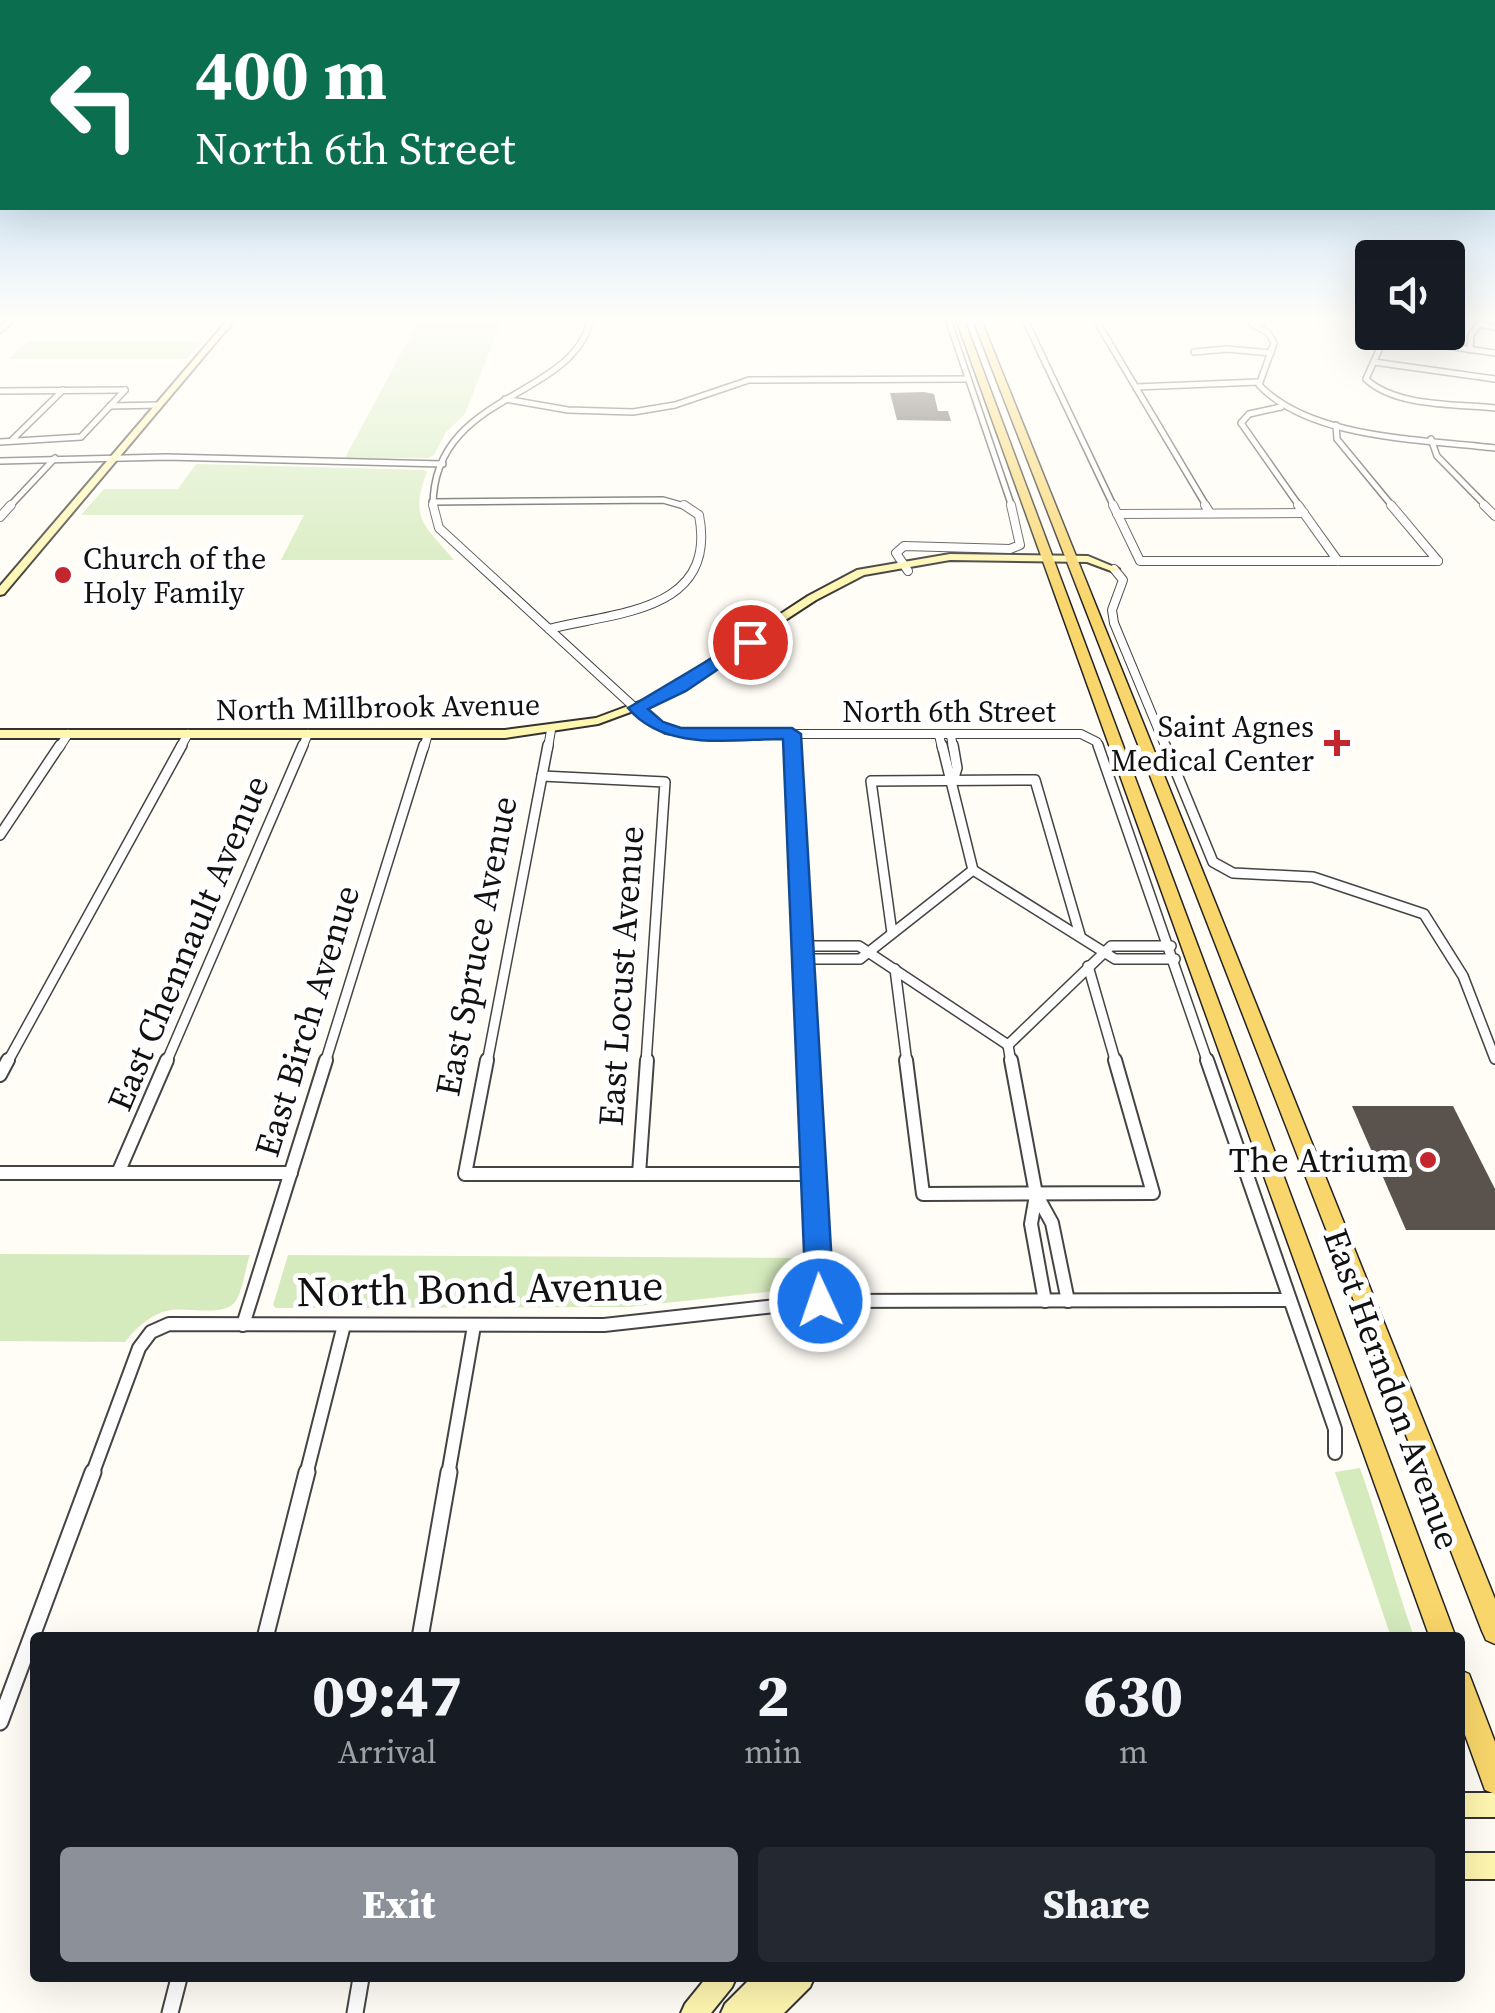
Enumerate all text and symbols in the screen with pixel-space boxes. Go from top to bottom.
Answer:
text: 400 m [195,26,387,122]
icon: left [30,40,160,170]
text: North 6th Street [195,117,515,179]
map controls [1355,240,1465,350]
button: sound [1355,240,1465,350]
place label: Church of the Holy Family [83,538,266,613]
marker: Church of the Holy Family [52,564,74,586]
pin [708,600,793,685]
icon: arrive [723,615,778,670]
street label: North Millbrook Avenue [216,684,540,730]
street label: North 6th Street [842,691,1056,732]
place label: Saint Agnes Medical Center [1110,706,1314,781]
marker: Saint Agnes Medical Center [1324,730,1350,756]
street label: East Chennault Avenue [96,768,280,1118]
street label: East Spruce Avenue [423,792,529,1100]
street label: East Locust Avenue [587,824,655,1128]
street label: East Birch Avenue [243,879,371,1163]
place label: The Atrium [1229,1136,1408,1184]
marker: The Atrium [1417,1149,1439,1171]
street label: East Herndon Avenue [1312,1222,1472,1556]
position arrow [768,1249,872,1353]
street label: North Bond Avenue [296,1256,664,1320]
text: 09:47 [312,1654,462,1736]
text: 2 [756,1654,790,1736]
text: 630 [1084,1654,1183,1736]
text: Arrival [338,1730,436,1774]
text: min [744,1730,802,1774]
text: m [1119,1730,1148,1774]
button: Exit [60,1847,738,1962]
button: Share [758,1847,1435,1962]

